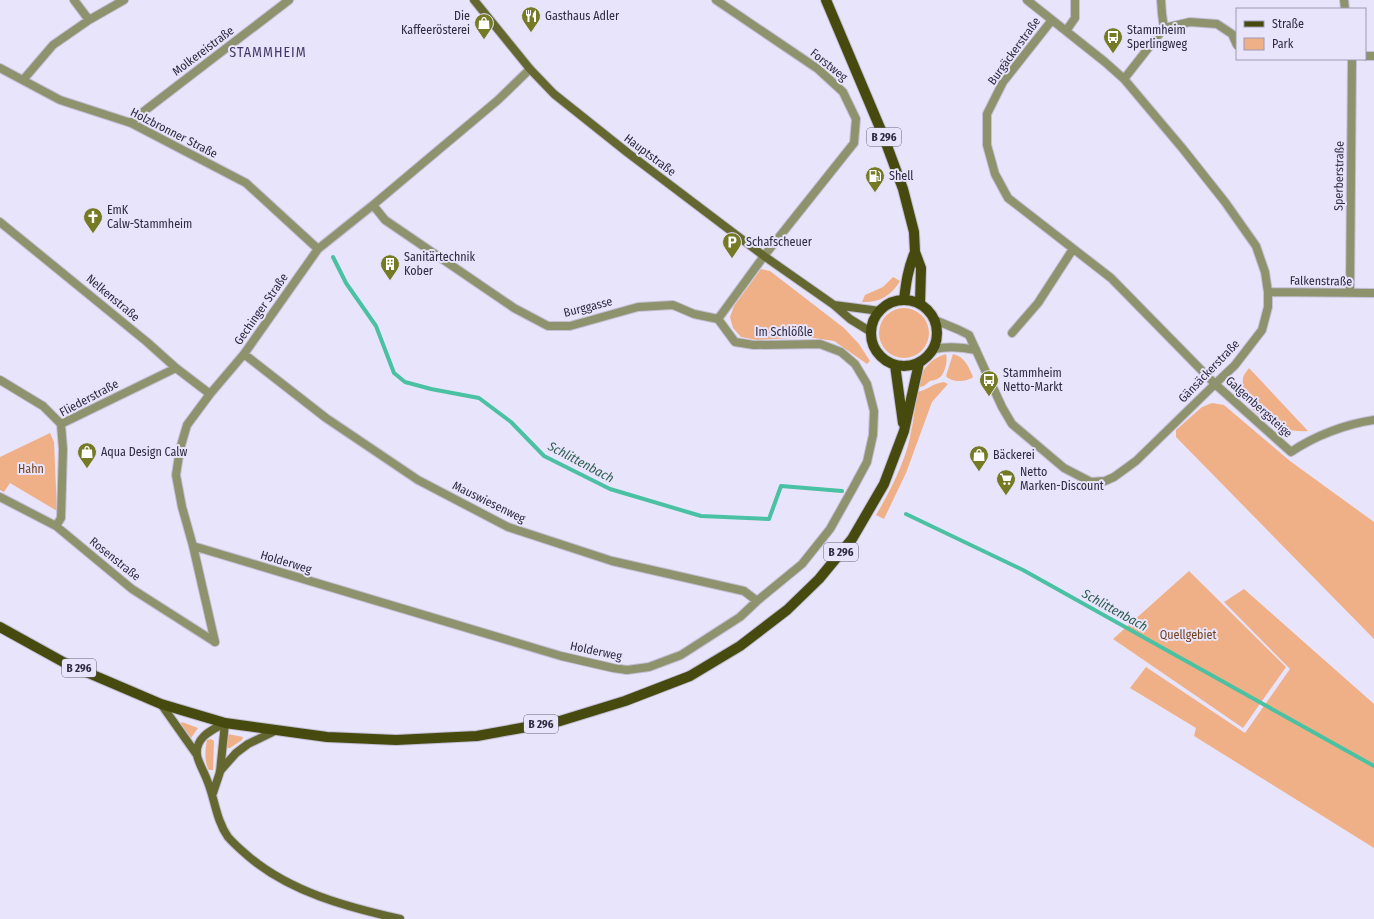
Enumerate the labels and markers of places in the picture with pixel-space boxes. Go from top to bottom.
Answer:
restaurant icon: Gasthaus Adler [520,5,542,33]
place label: Die Kaffeerösterei [401,9,470,37]
place label: Gasthaus Adler [545,9,620,23]
shop icon: Die Kaffeerösterei [473,12,495,40]
place label: Stammheim Sperlingweg [1127,23,1187,51]
bus stop icon: Stammheim Sperlingweg [1102,26,1124,54]
fuel station icon: Shell [864,165,886,193]
place label: Shell [889,169,914,183]
place label: EmK Calw-Stammheim [107,203,192,231]
church icon: EmK Calw-Stammheim [82,206,104,234]
parking icon: Schafscheuer [721,231,743,259]
place label: Schafscheuer [746,235,813,249]
place label: Sanitärtechnik Kober [404,250,476,278]
building icon: Sanitärtechnik Kober [379,253,401,281]
place label: Stammheim Netto-Markt [1003,366,1063,394]
bus stop icon: Stammheim Netto-Markt [978,369,1000,397]
shop icon: Aqua Design Calw [76,441,98,469]
shop icon: Bäckerei [968,444,990,472]
place label: Aqua Design Calw [101,445,187,459]
place label: Bäckerei [993,448,1035,462]
place label: Netto Marken-Discount [1020,465,1104,493]
supermarket icon: Netto Marken-Discount [995,468,1017,496]

